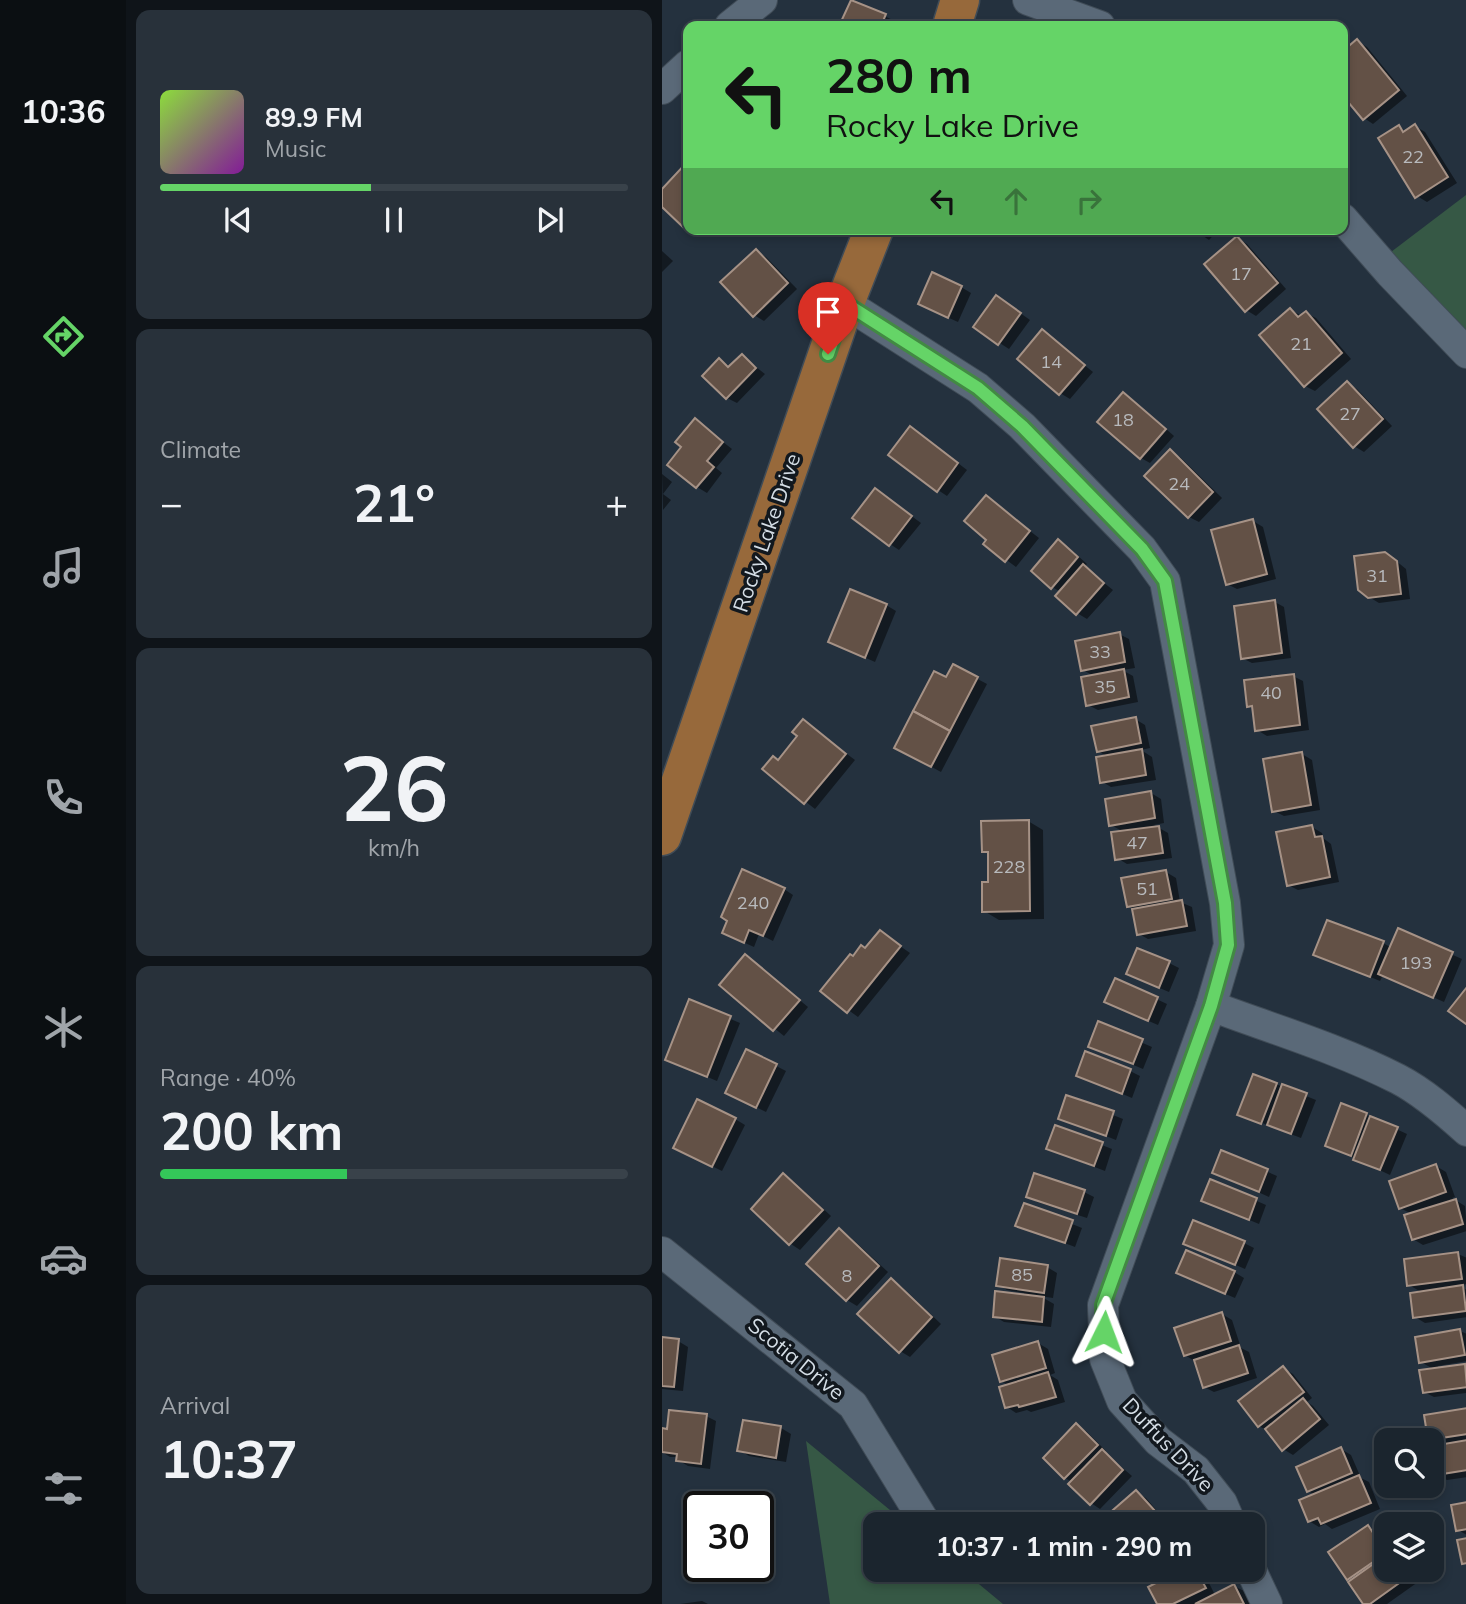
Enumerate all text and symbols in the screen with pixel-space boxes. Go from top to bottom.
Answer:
text: 280 m [826,44,972,105]
icon: left [711,49,802,140]
text: 10:36 [21,91,105,131]
text: 89.9 FM [265,101,363,134]
text: Rocky Lake Drive [826,105,1079,145]
text: Music [265,134,326,163]
house number: 22 [1402,145,1424,168]
icon: left [924,182,962,220]
icon: ahead [997,182,1035,220]
icon: right [1070,182,1108,220]
icon: previous [219,201,257,239]
icon: pause [375,201,413,239]
icon: next [531,201,569,239]
house number: 17 [1230,262,1252,285]
pin [798,282,858,354]
icon: arrive [809,293,847,331]
icon: directions [39,312,88,361]
house number: 21 [1290,332,1312,355]
house number: 14 [1040,350,1062,373]
house number: 27 [1339,402,1361,425]
house number: 18 [1112,408,1134,431]
text: Climate [160,435,241,464]
street label: Rocky Lake Drive [727,450,805,615]
text: 21° [353,470,435,535]
house number: 24 [1168,472,1190,495]
text: − [160,479,183,527]
text: + [605,479,628,527]
icon: music [39,543,88,592]
house number: 31 [1366,564,1388,587]
house number: 33 [1089,640,1111,663]
house number: 35 [1094,675,1116,698]
house number: 40 [1260,681,1282,704]
text: 26 [339,730,449,844]
icon: phone [39,773,88,822]
house number: 47 [1126,831,1148,854]
text: km/h [368,833,420,862]
house number: 228 [993,855,1025,878]
house number: 51 [1136,877,1158,900]
house number: 240 [737,891,769,914]
house number: 193 [1400,951,1432,974]
icon: climate [39,1003,88,1052]
text: Range · 40% [160,1063,296,1092]
text: 200 km [160,1098,343,1163]
icon: car [39,1234,88,1283]
house number: 85 [1011,1263,1033,1286]
house number: 8 [842,1264,852,1287]
position arrow [1067,1295,1141,1369]
street label: Scotia Drive [743,1312,850,1405]
text: Arrival [160,1391,230,1420]
street label: Duffus Drive [1118,1392,1220,1497]
text: 10:37 [160,1426,298,1491]
map controls [1374,1428,1444,1582]
button: search [1374,1428,1444,1498]
icon: filters [39,1464,88,1513]
speed limit sign: 30 [683,1491,774,1582]
button: layers [1374,1512,1444,1582]
text: 10:37 · 1 min · 290 m [936,1530,1192,1563]

